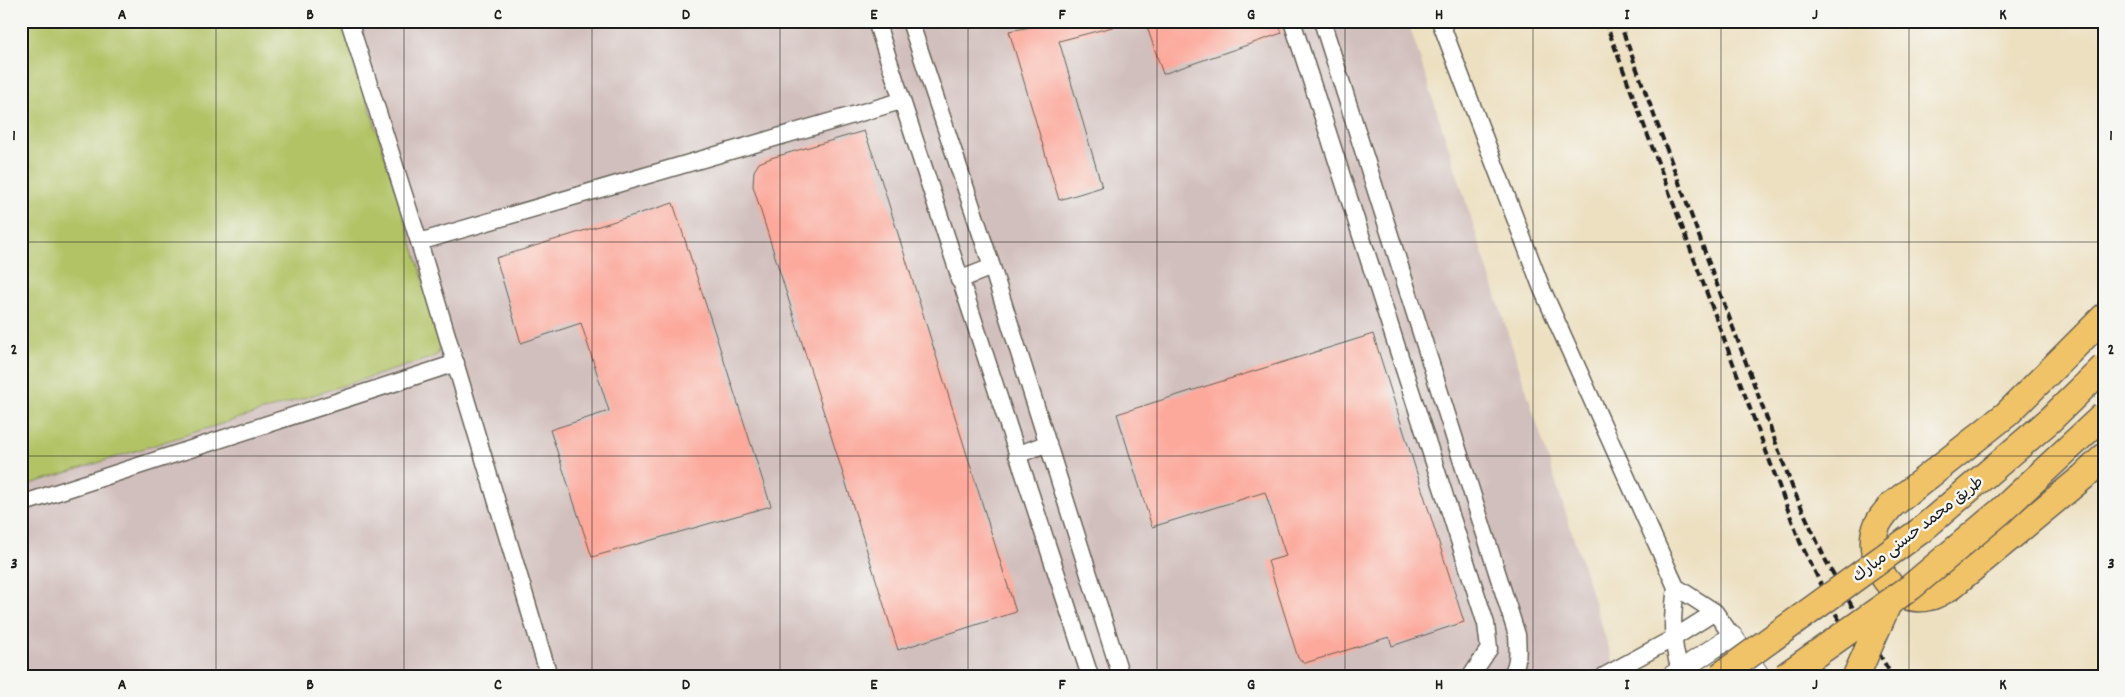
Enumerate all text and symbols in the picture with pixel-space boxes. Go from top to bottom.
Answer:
text: A [118,4,127,27]
text: B [306,4,314,27]
text: C [494,4,502,27]
text: D [682,4,691,27]
text: E [870,4,878,27]
text: F [1058,4,1066,27]
text: G [1247,4,1255,27]
text: H [1435,4,1443,27]
text: I [1625,4,1631,27]
text: J [1812,4,1818,27]
text: K [1999,4,2007,27]
text: 1 [12,125,16,148]
text: 1 [2109,125,2113,148]
text: 2 [11,339,18,362]
text: 2 [2108,339,2115,362]
street label: طريق محمد حسنى مبارك [1848,471,1989,589]
text: 3 [10,553,18,576]
text: 3 [2107,553,2115,576]
text: A [118,674,127,697]
text: B [306,674,314,697]
text: C [494,674,502,697]
text: D [682,674,691,697]
text: E [870,674,878,697]
text: F [1058,674,1066,697]
text: G [1247,674,1255,697]
text: H [1435,674,1443,697]
text: I [1625,674,1631,697]
text: J [1812,674,1818,697]
text: K [1999,674,2007,697]

